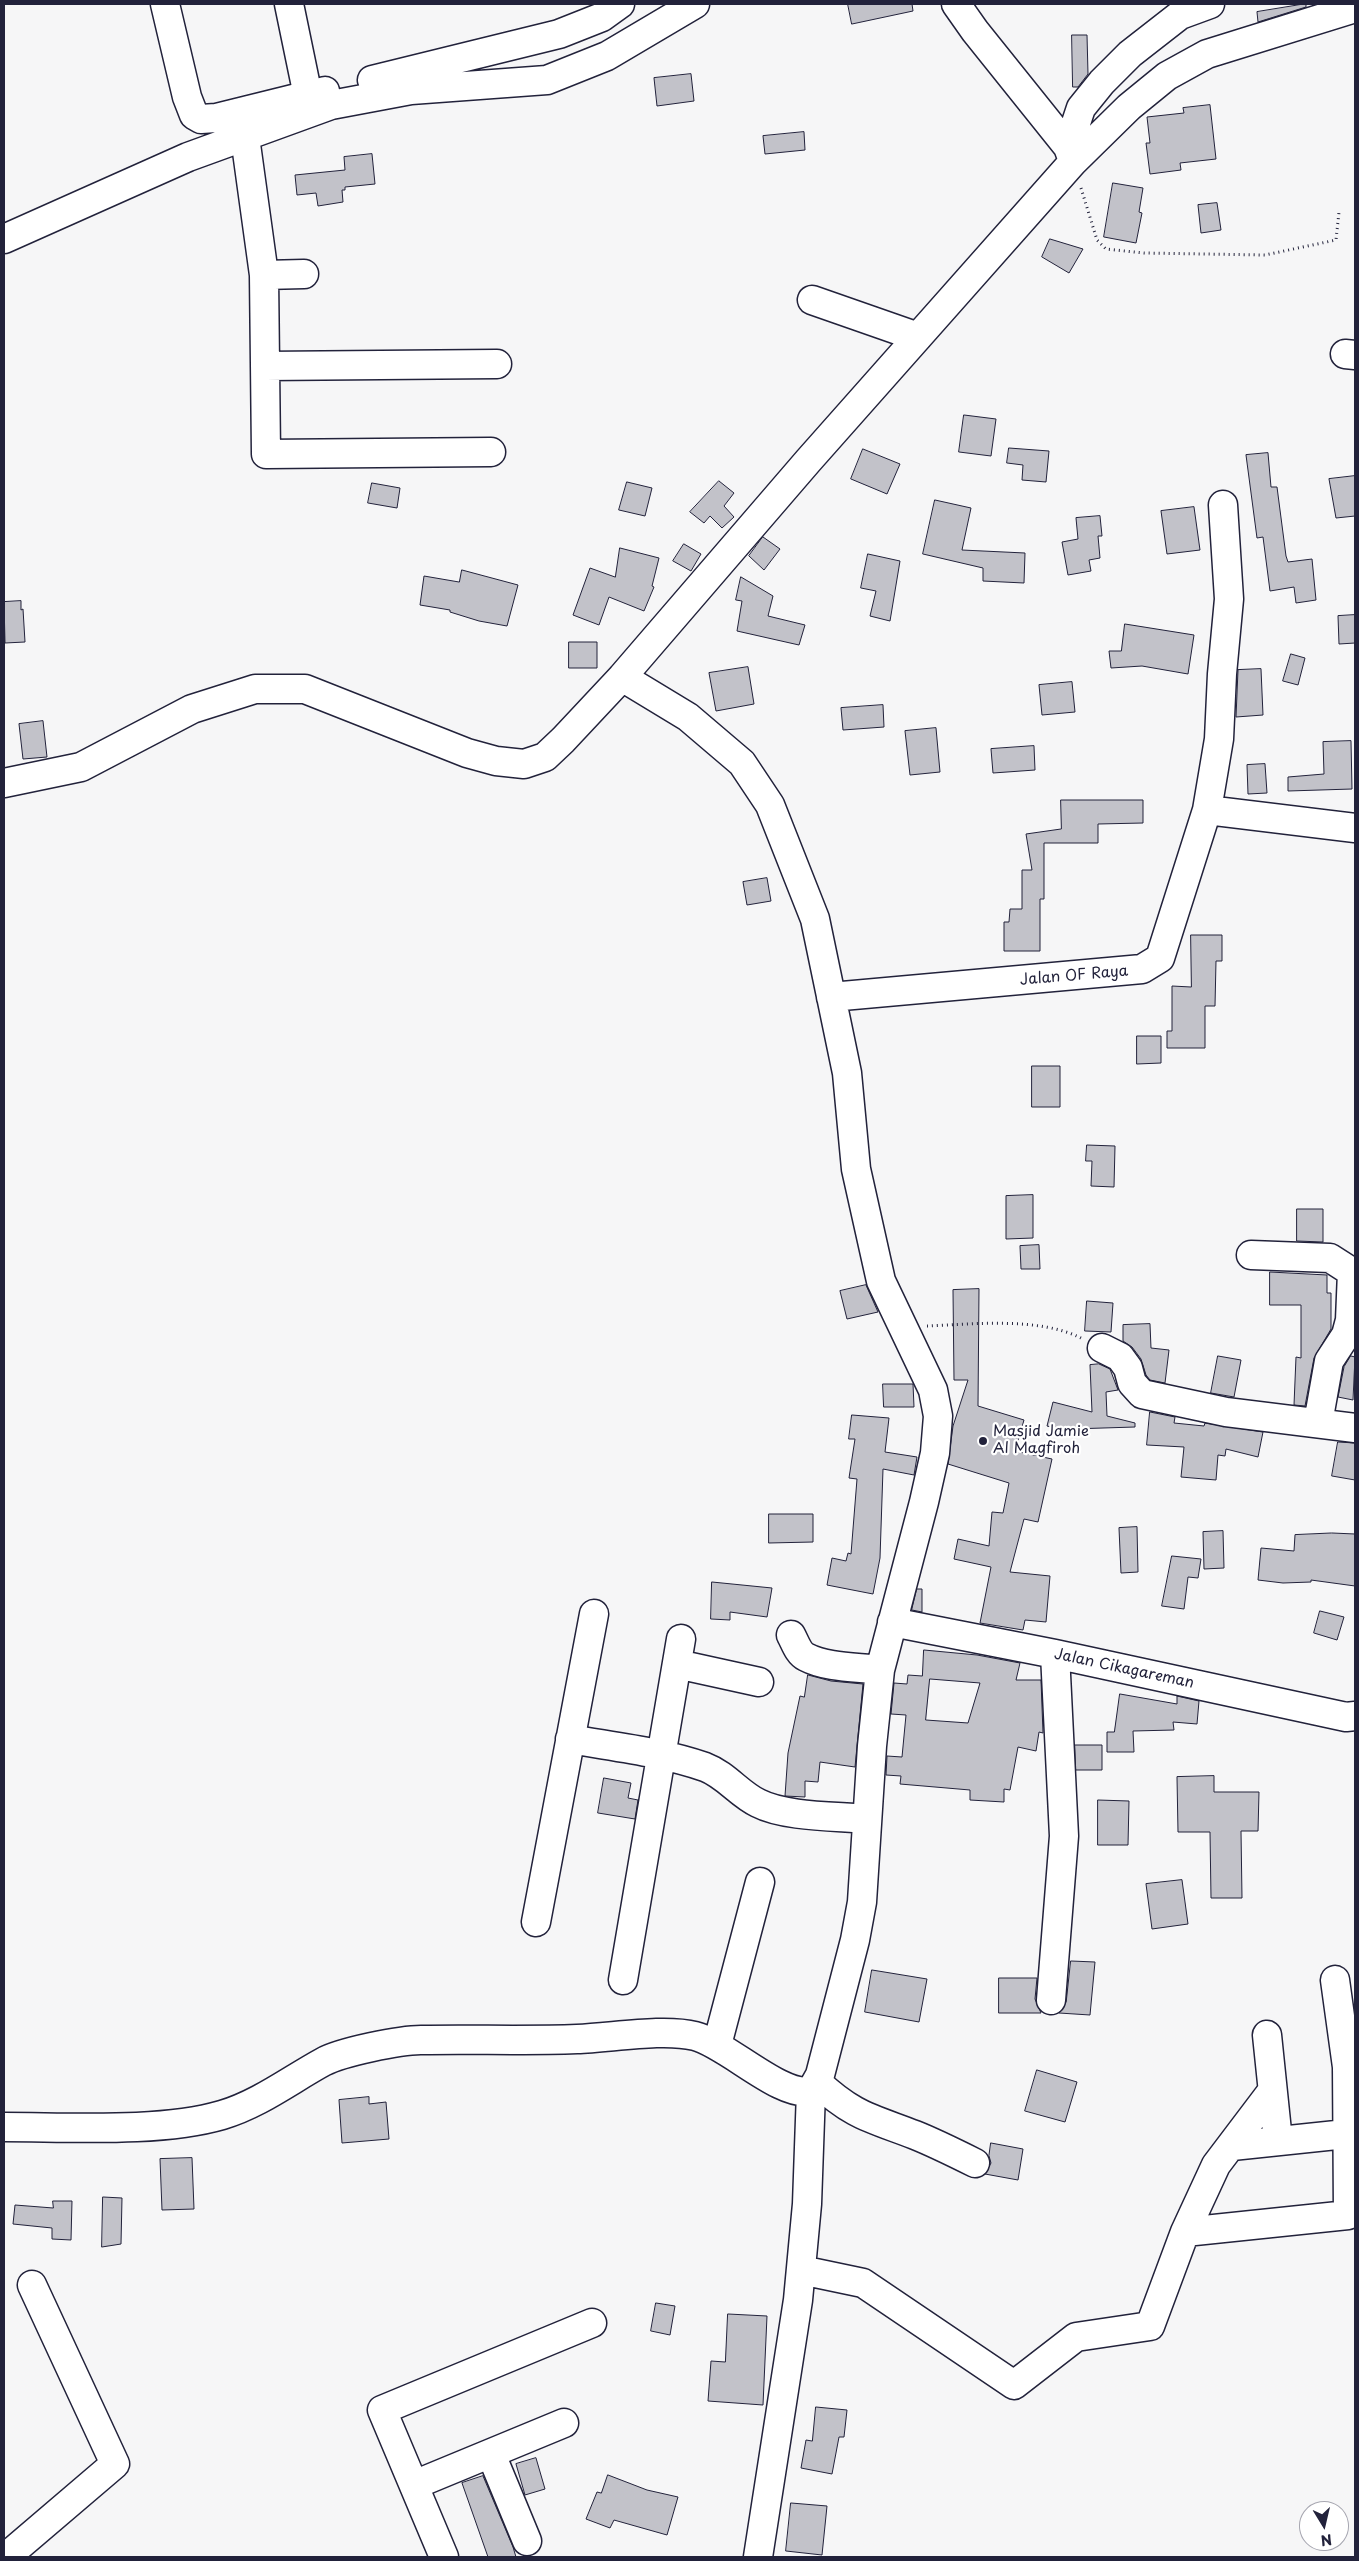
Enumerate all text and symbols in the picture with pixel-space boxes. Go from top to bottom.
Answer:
street label: Jalan OF Raya [1019,962,1129,990]
place label: Masjid Jamie Al Magfiroh [993,1423,1089,1458]
marker: Masjid Jamie Al Magfiroh [977,1435,989,1447]
street label: Jalan Cikagareman [1053,1645,1195,1693]
north arrow [1299,2501,1349,2551]
text: N [1319,2529,1333,2552]

